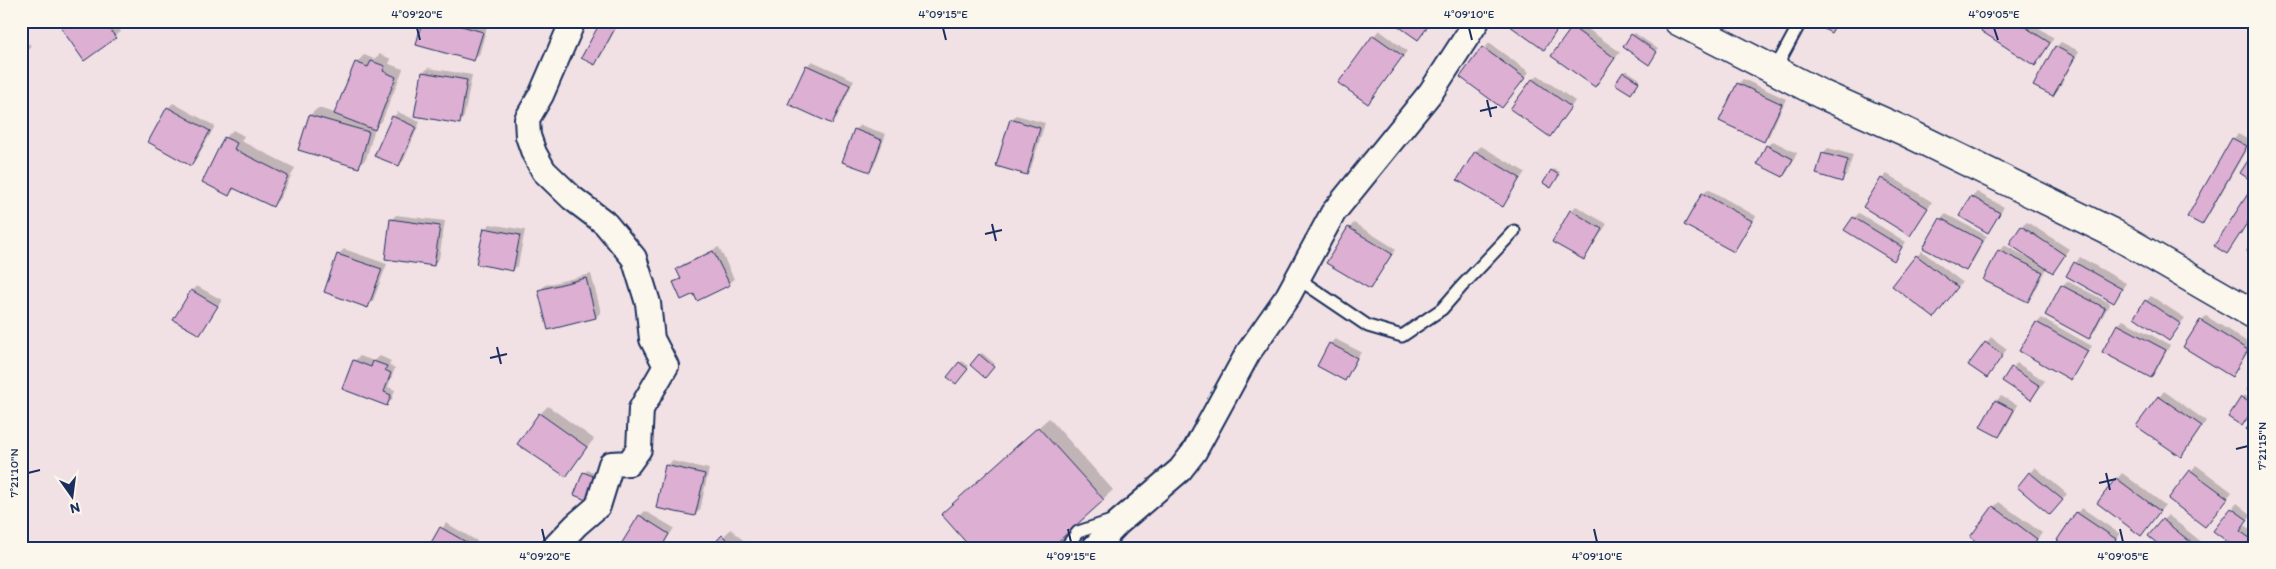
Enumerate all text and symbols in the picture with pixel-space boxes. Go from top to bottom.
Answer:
text: 4°09'20"E [391,7,443,21]
text: 4°09'15"E [918,7,968,21]
text: 4°09'10"E [1444,7,1495,21]
text: 4°09'05"E [1968,7,2020,21]
text: 7°21'15"N [2255,422,2269,470]
text: 7°21'10"N [7,448,21,498]
north arrow [48,472,98,522]
text: N [68,499,82,518]
text: 4°09'20"E [519,549,571,563]
text: 4°09'15"E [1046,549,1096,563]
text: 4°09'10"E [1572,549,1623,563]
text: 4°09'05"E [2097,549,2149,563]

